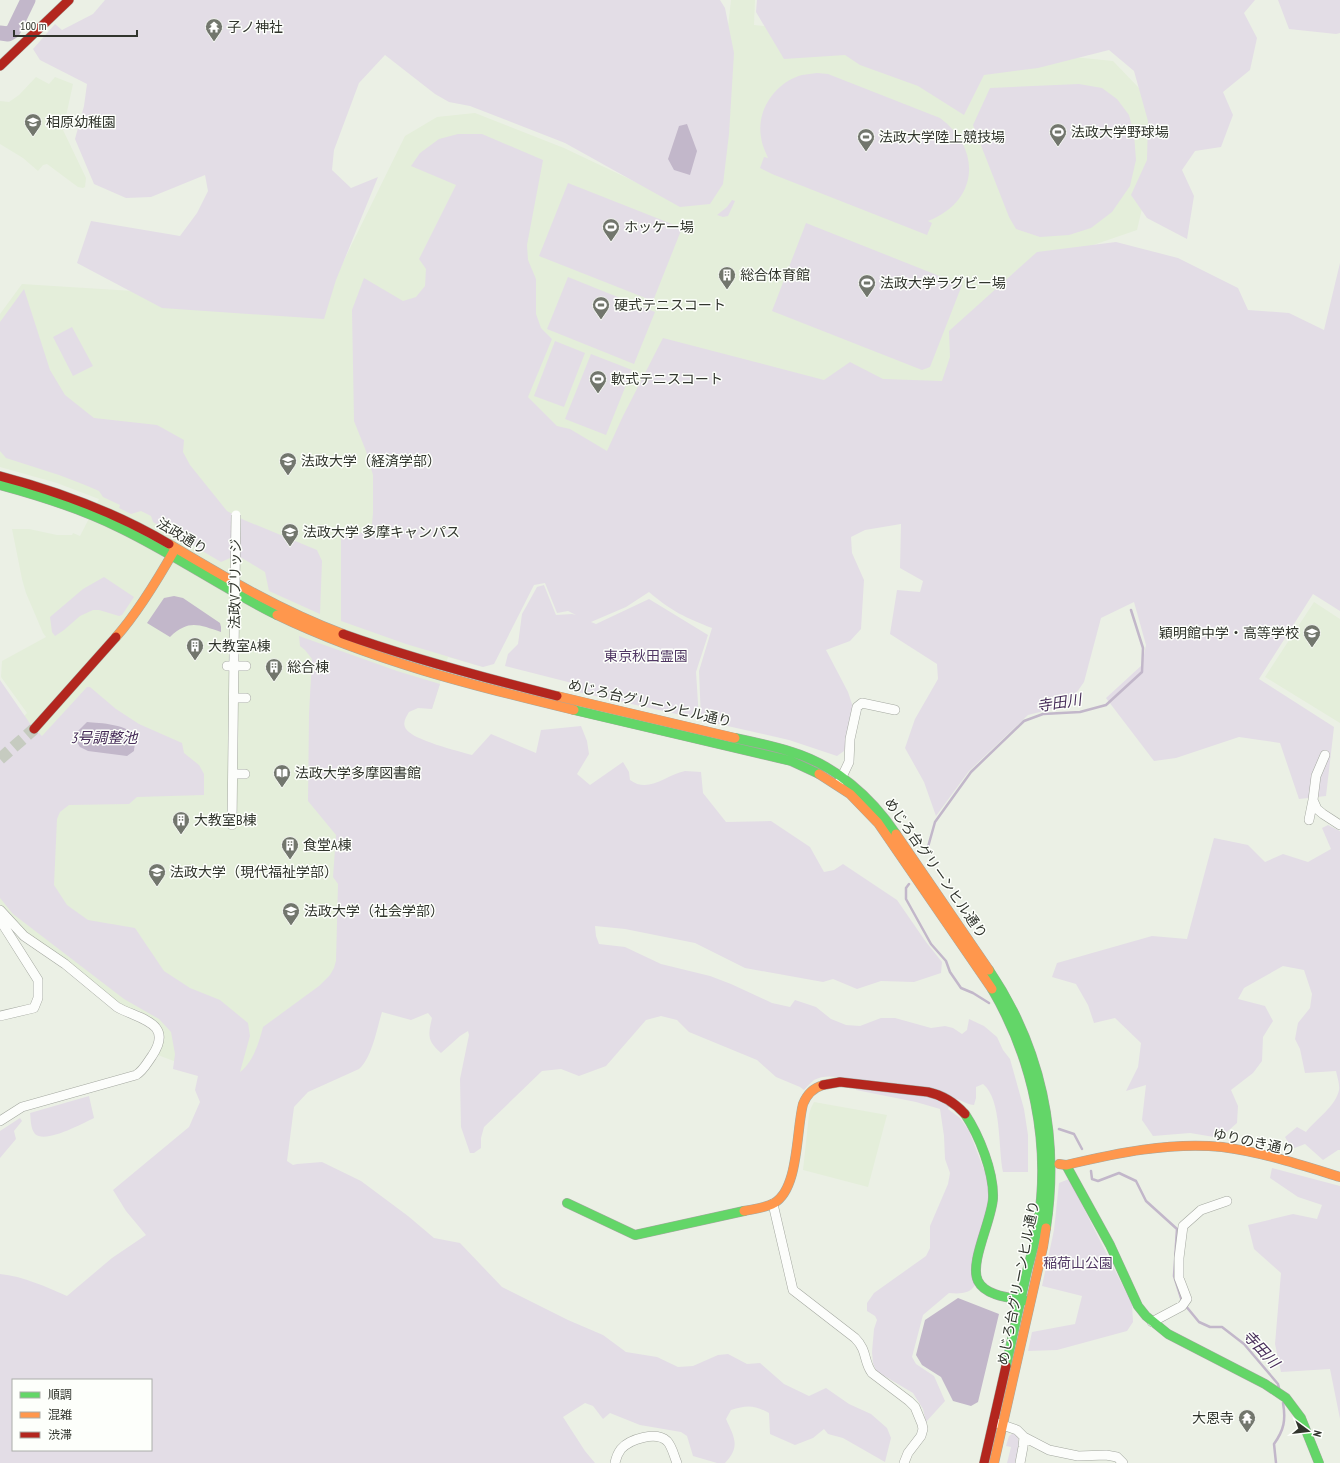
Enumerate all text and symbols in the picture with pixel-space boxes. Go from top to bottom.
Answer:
scale bar [14,12,137,38]
temple icon: 子ノ神社 [204,17,224,42]
text: 100 m [20,18,47,33]
place label: 子ノ神社 [227,18,283,36]
school or university icon: 相原幼稚園 [23,112,43,137]
place label: 相原幼稚園 [46,113,116,131]
sports icon: 法政大学野球場 [1048,122,1068,147]
place label: 法政大学野球場 [1071,123,1169,141]
sports icon: 法政大学陸上競技場 [856,127,876,152]
place label: 法政大学陸上競技場 [879,128,1005,146]
sports icon: ホッケー場 [601,217,621,242]
place label: ホッケー場 [624,218,694,236]
building icon: 総合体育館 [717,265,737,290]
place label: 総合体育館 [740,266,810,284]
sports icon: 法政大学ラグビー場 [857,273,877,298]
place label: 法政大学ラグビー場 [880,274,1006,292]
sports icon: 硬式テニスコート [591,295,611,320]
place label: 硬式テニスコート [614,296,726,314]
sports icon: 軟式テニスコート [588,369,608,394]
place label: 軟式テニスコート [611,370,723,388]
school or university icon: 法政大学（経済学部） [278,451,298,476]
place label: 法政大学（経済学部） [301,452,441,470]
street label: 法政通り [153,514,211,558]
school or university icon: 法政大学 多摩キャンパス [280,522,300,547]
place label: 法政大学 多摩キャンパス [303,523,460,541]
street label: 法政Vブリッジ [225,539,245,629]
school or university icon: 穎明館中学・高等学校 [1302,623,1322,648]
place label: 穎明館中学・高等学校 [1159,624,1299,642]
building icon: 大教室A棟 [185,636,205,661]
place label: 大教室A棟 [208,637,271,655]
park label: 東京秋田霊園 [604,647,688,665]
building icon: 総合棟 [264,657,284,682]
place label: 総合棟 [287,658,329,676]
street label: めじろ台グリーンヒル通り [566,675,734,731]
water label: 寺田川 [1035,689,1085,715]
water label: 3号調整池 [71,728,139,747]
library icon: 法政大学多摩図書館 [272,763,292,788]
place label: 法政大学多摩図書館 [295,764,421,782]
street label: めじろ台グリーンヒル通り [881,794,991,942]
building icon: 大教室B棟 [171,810,191,835]
place label: 大教室B棟 [194,811,257,829]
building icon: 食堂A棟 [280,835,300,860]
place label: 食堂A棟 [303,836,352,854]
school or university icon: 法政大学（現代福祉学部） [147,862,167,887]
place label: 法政大学（現代福祉学部） [170,863,338,881]
school or university icon: 法政大学（社会学部） [281,901,301,926]
place label: 法政大学（社会学部） [304,902,444,920]
street label: ゆりのき通り [1211,1125,1297,1159]
street label: めじろ台グリーンヒル通り [993,1199,1043,1367]
park label: 稲荷山公園 [1043,1254,1113,1272]
water label: 寺田川 [1239,1326,1285,1373]
legend [12,1379,152,1451]
text: 順調 [48,1387,72,1402]
text: 混雑 [48,1407,72,1422]
temple icon: 大恩寺 [1237,1408,1257,1433]
place label: 大恩寺 [1192,1409,1234,1427]
north arrow [1288,1411,1328,1451]
text: 渋滞 [48,1427,72,1442]
text: N [1310,1429,1325,1438]

